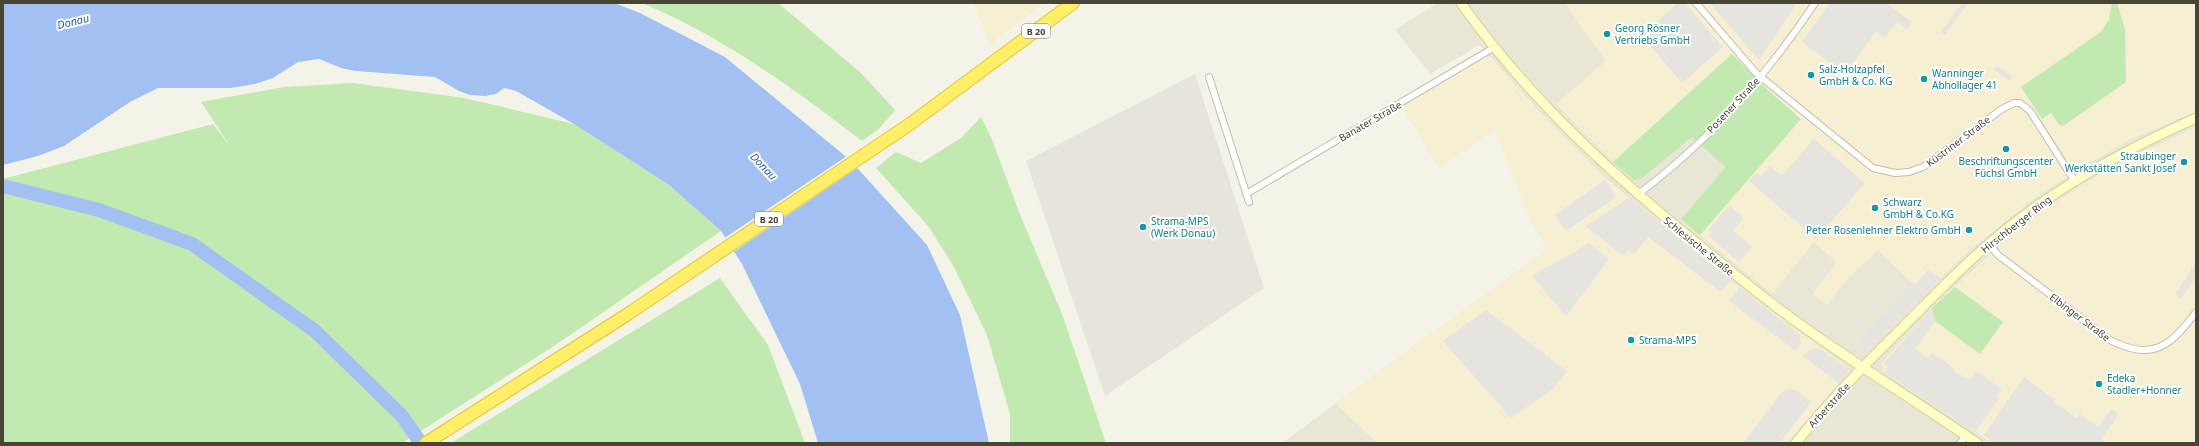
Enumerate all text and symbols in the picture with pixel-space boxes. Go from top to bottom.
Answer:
water label: Donau [55,10,91,32]
place label: Georg Rösner Vertriebs GmbH [1615,21,1690,47]
road number: B 20 [1022,24,1050,38]
marker: Georg Rösner Vertriebs GmbH [1602,29,1612,39]
place label: Salz-Holzapfel GmbH & Co. KG [1819,62,1893,88]
place label: Wanninger Abhollager 41 [1932,66,1998,92]
marker: Salz-Holzapfel GmbH & Co. KG [1806,70,1816,80]
street label: Posener Straße [1703,74,1763,136]
marker: Wanninger Abhollager 41 [1919,74,1929,84]
street label: Banater Straße [1336,97,1404,145]
street label: Küstriner Straße [1923,112,1993,170]
marker: Beschriftungscenter Füchsl GmbH [2001,144,2011,154]
water label: Donau [747,149,781,183]
place label: Straubinger Werkstätten Sankt Josef [2065,149,2177,175]
place label: Beschriftungscenter Füchsl GmbH [1959,154,2053,180]
marker: Straubinger Werkstätten Sankt Josef [2179,157,2189,167]
street label: Hirschberger Ring [1978,192,2054,256]
place label: Schwarz GmbH & Co.KG [1883,195,1954,221]
marker: Schwarz GmbH & Co.KG [1870,203,1880,213]
road number: B 20 [755,212,783,226]
street label: Schlesische Straße [1661,213,1737,279]
place label: Strama-MPS (Werk Donau) [1151,214,1215,240]
marker: Strama-MPS (Werk Donau) [1138,222,1148,232]
place label: Peter Rosenlehner Elektro GmbH [1806,223,1961,237]
marker: Peter Rosenlehner Elektro GmbH [1964,225,1974,235]
street label: Elbinger Straße [2047,290,2113,345]
place label: Strama-MPS [1639,333,1697,347]
marker: Strama-MPS [1626,335,1636,345]
place label: Edeka Stadler+Honner [2107,371,2182,397]
street label: Arberstraße [1805,379,1853,431]
marker: Edeka Stadler+Honner [2094,379,2104,389]

